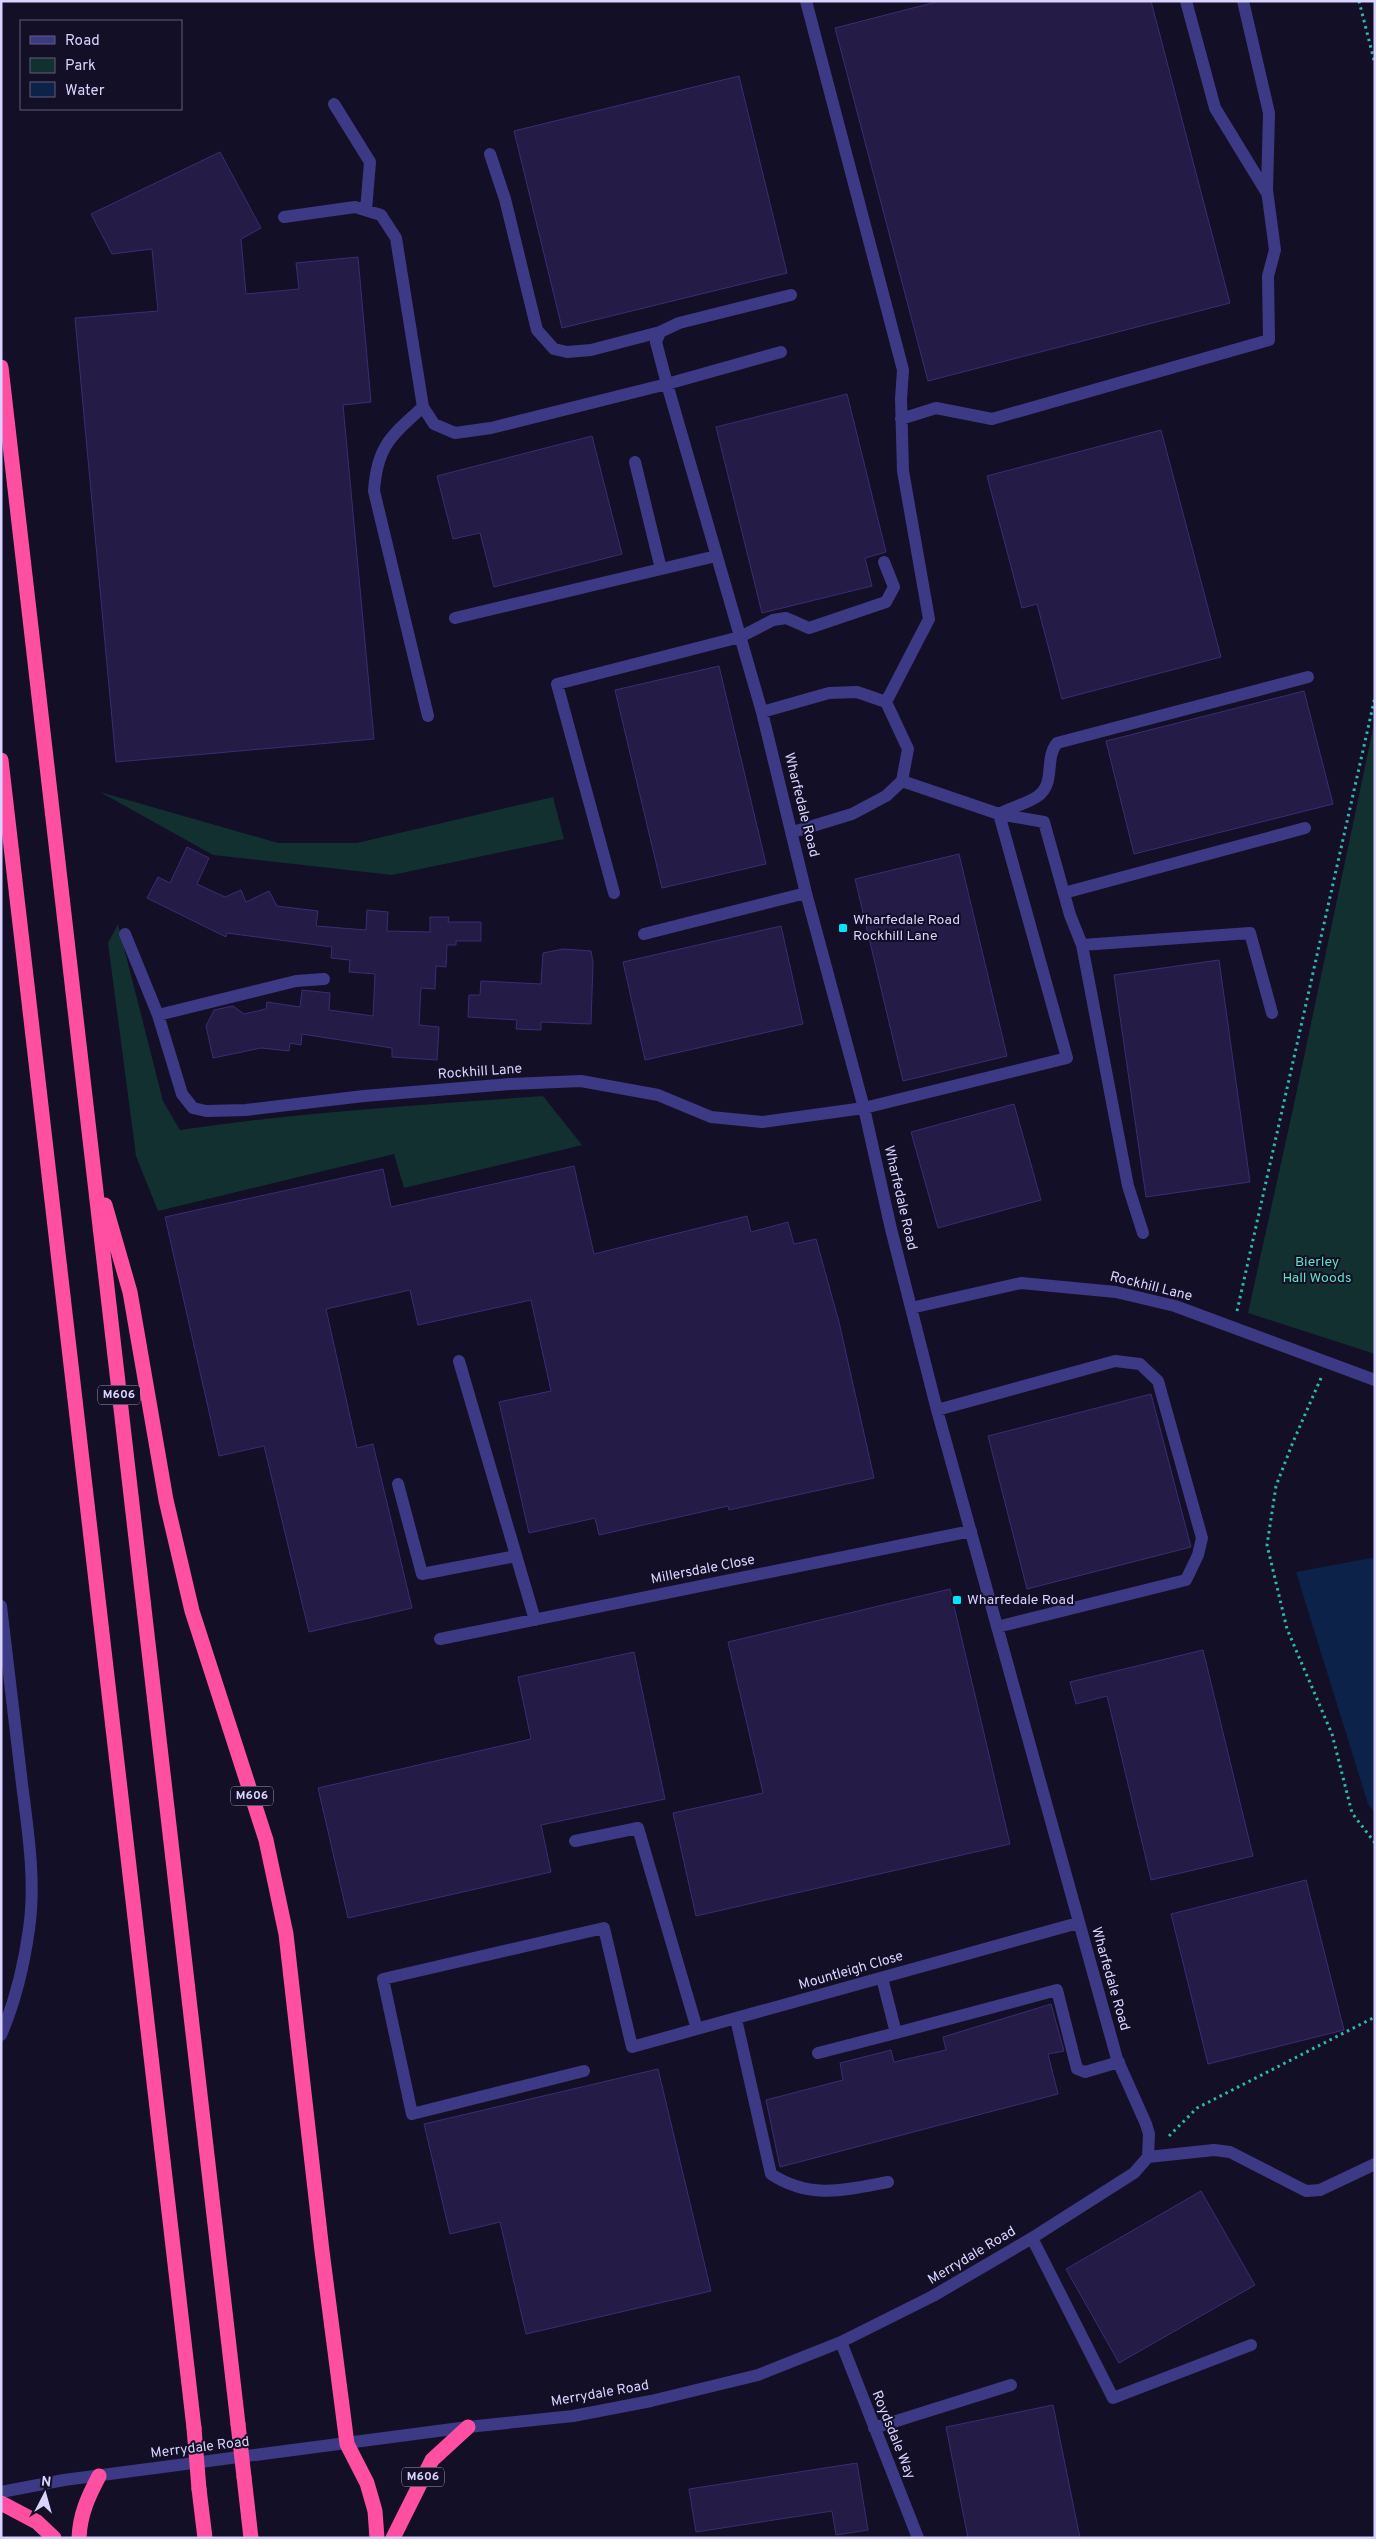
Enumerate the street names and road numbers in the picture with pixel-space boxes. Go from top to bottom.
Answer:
street label: Wharfedale Road [780,751,822,859]
street label: Rockhill Lane [437,1061,523,1083]
street label: Wharfedale Road [880,1144,920,1252]
street label: Rockhill Lane [1108,1269,1194,1305]
road number: M606 [98,1386,140,1404]
street label: Millersdale Close [650,1552,756,1588]
road number: M606 [231,1786,273,1805]
street label: Wharfedale Road [1087,1925,1133,2033]
street label: Mountleigh Close [797,1948,905,1994]
street label: Merrydale Road [925,2223,1019,2289]
street label: Merrydale Road [550,2377,650,2411]
street label: Roydsdale Way [868,2388,918,2482]
street label: Merrydale Road [150,2434,250,2462]
road number: M606 [402,2468,444,2486]

